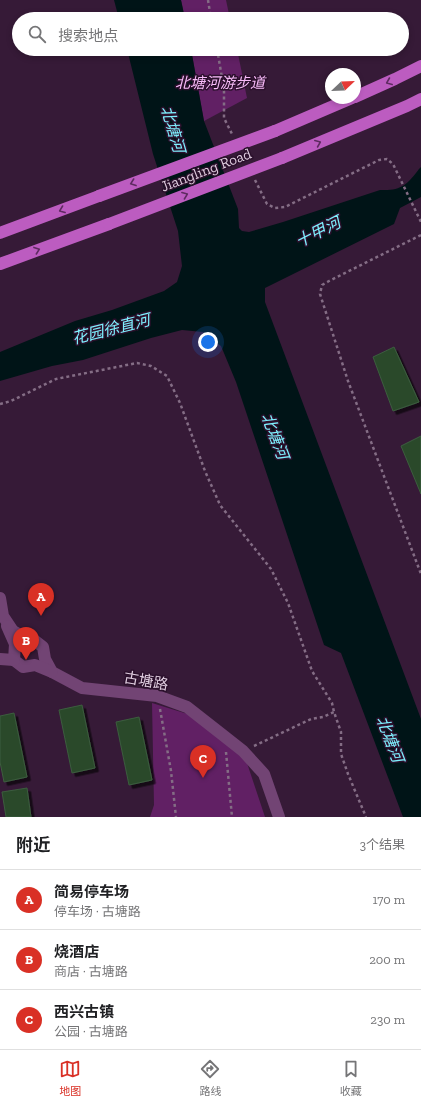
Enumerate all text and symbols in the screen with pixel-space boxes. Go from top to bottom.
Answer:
search box [12,12,409,56]
icon: search [26,23,48,45]
text: 搜索地点 [58,27,118,45]
north arrow [325,68,361,104]
park label: 北塘河游步道 [175,74,267,92]
one-way arrow [385,77,393,85]
water label: 北塘河 [157,103,190,158]
one-way arrow [314,140,321,148]
street label: Jiangling Road [158,144,255,196]
one-way arrow [130,178,137,187]
one-way arrow [181,191,188,199]
one-way arrow [59,205,66,213]
water label: 十甲河 [292,211,346,251]
one-way arrow [33,247,40,255]
water label: 花园徐直河 [70,309,155,348]
your location [198,332,218,352]
water label: 北塘河 [258,410,294,465]
pin: A [28,583,54,616]
pin: B [13,627,39,660]
street label: 古塘路 [122,668,170,694]
water label: 北塘河 [373,713,409,768]
pin: C [190,745,216,778]
text: 附近 [16,835,50,855]
text: 3个结果 [360,837,405,852]
text: 简易停车场 [54,883,129,901]
text: A [25,892,33,907]
text: 170 m [372,892,405,907]
text: 停车场 · 古塘路 [54,904,141,919]
text: 烧酒店 [54,943,99,961]
text: B [25,952,33,967]
text: 200 m [369,952,405,967]
text: 商店 · 古塘路 [54,964,128,979]
text: 西兴古镇 [54,1003,114,1021]
text: C [25,1012,33,1027]
text: 230 m [370,1012,405,1027]
text: 公园 · 古塘路 [54,1024,128,1039]
tab: 地图 [59,1058,81,1098]
tab: 路线 [199,1058,221,1098]
tab: 收藏 [340,1058,362,1098]

